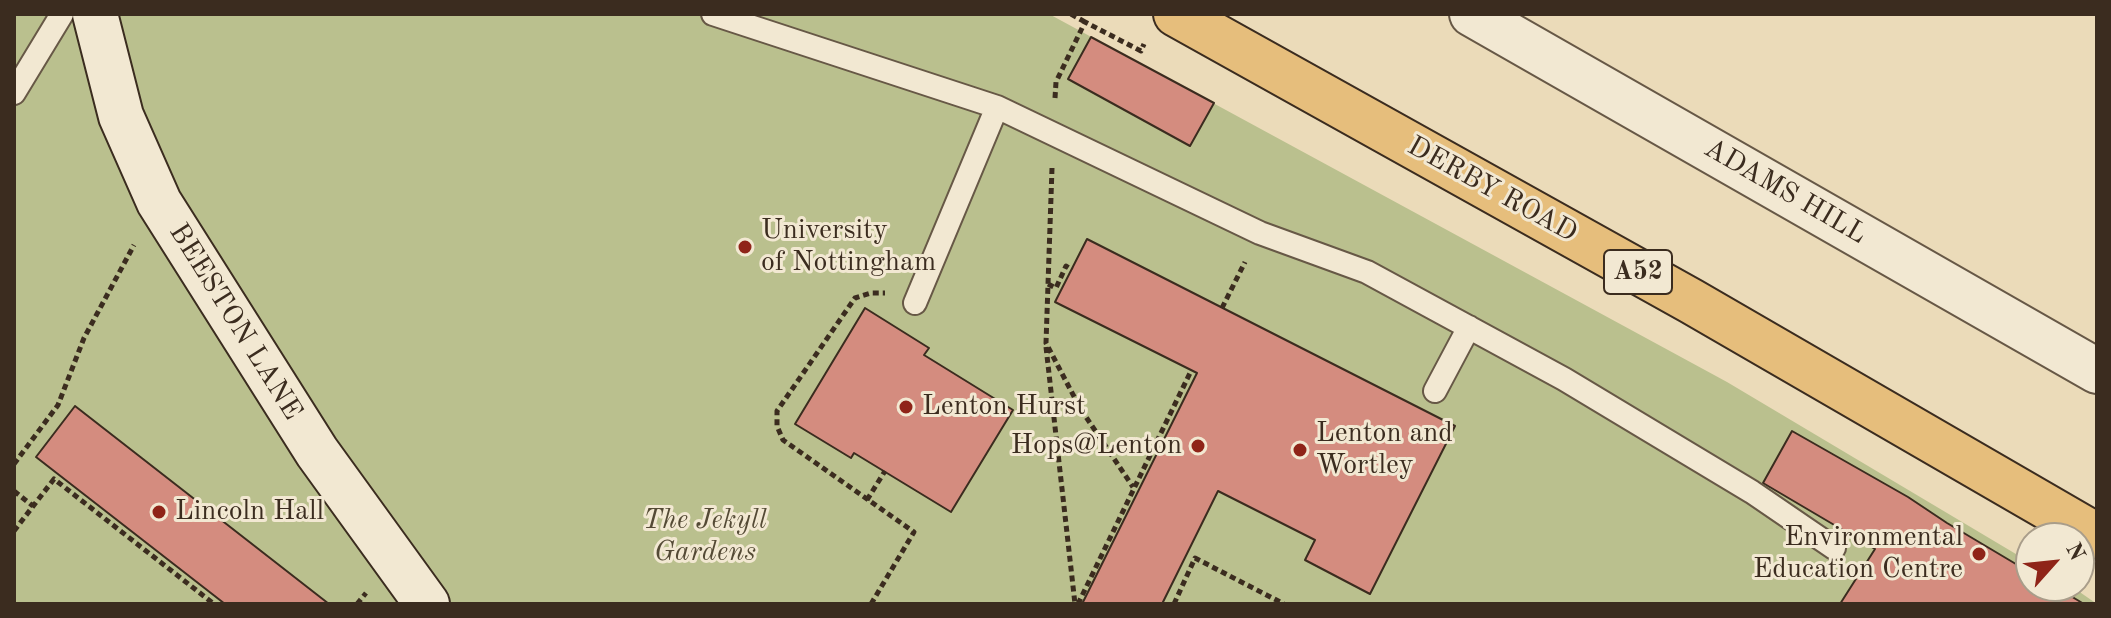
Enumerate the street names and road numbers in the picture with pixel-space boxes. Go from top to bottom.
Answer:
street label: DERBY ROAD [1401,130,1583,250]
street label: ADAMS HILL [1698,132,1872,252]
street label: BEESTON LANE [161,218,309,426]
road number: A52 [1604,250,1672,294]

